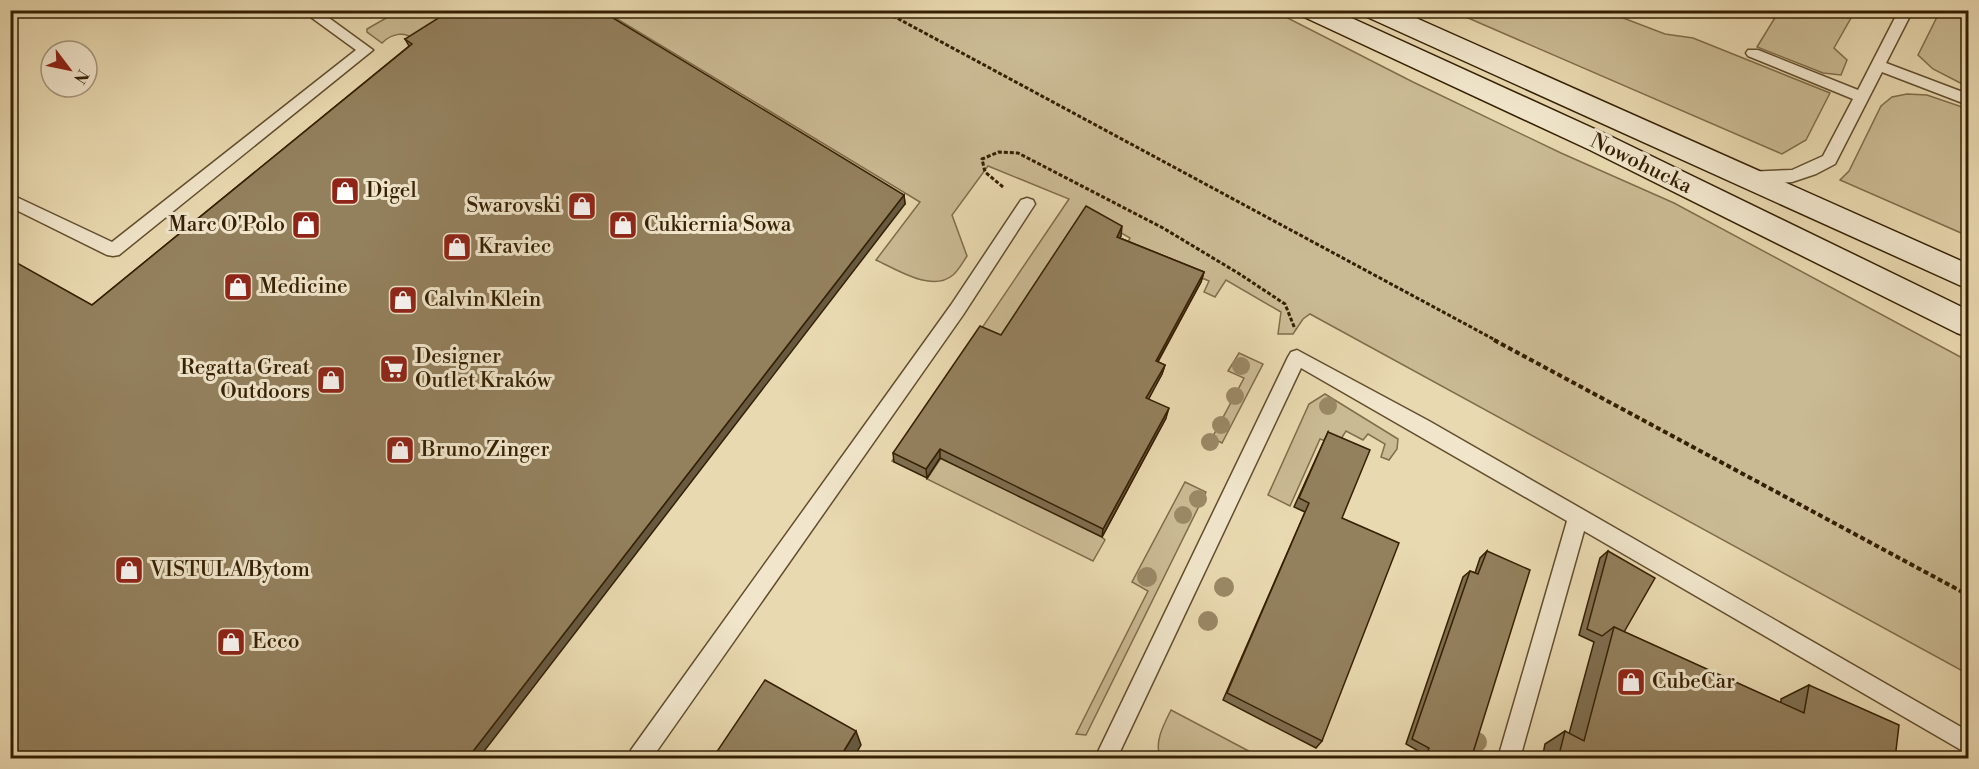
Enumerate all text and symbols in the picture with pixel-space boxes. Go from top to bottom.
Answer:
north arrow [39,39,99,99]
text: N [69,66,93,87]
street label: Nowohucka [1586,128,1697,200]
shop icon: Digel [329,175,361,207]
place label: Digel [366,178,417,204]
shop icon: Swarovski [566,190,598,222]
place label: Swarovski [466,193,561,219]
shop icon: Marc O'Polo [290,209,322,241]
shop icon: Cukiernia Sowa [607,209,639,241]
place label: Marc O'Polo [168,212,285,238]
place label: Cukiernia Sowa [644,212,792,238]
shop icon: Kraviec [441,231,473,263]
place label: Kraviec [478,234,551,260]
shop icon: Medicine [222,271,254,303]
place label: Medicine [259,274,348,300]
shop icon: Calvin Klein [387,284,419,316]
place label: Calvin Klein [424,287,542,313]
place label: Designer Outlet Kraków [415,344,552,394]
supermarket icon: Designer Outlet Kraków [378,353,410,385]
place label: Regatta Great Outdoors [180,355,311,405]
shop icon: Regatta Great Outdoors [315,364,347,396]
shop icon: Bruno Zinger [384,434,416,466]
place label: Bruno Zinger [420,437,549,463]
shop icon: VISTULA/Bytom [113,554,145,586]
place label: VISTULA/Bytom [149,557,310,583]
shop icon: Ecco [215,626,247,658]
place label: Ecco [252,629,300,655]
shop icon: CubeCar [1615,666,1647,698]
place label: CubeCar [1652,669,1735,695]

